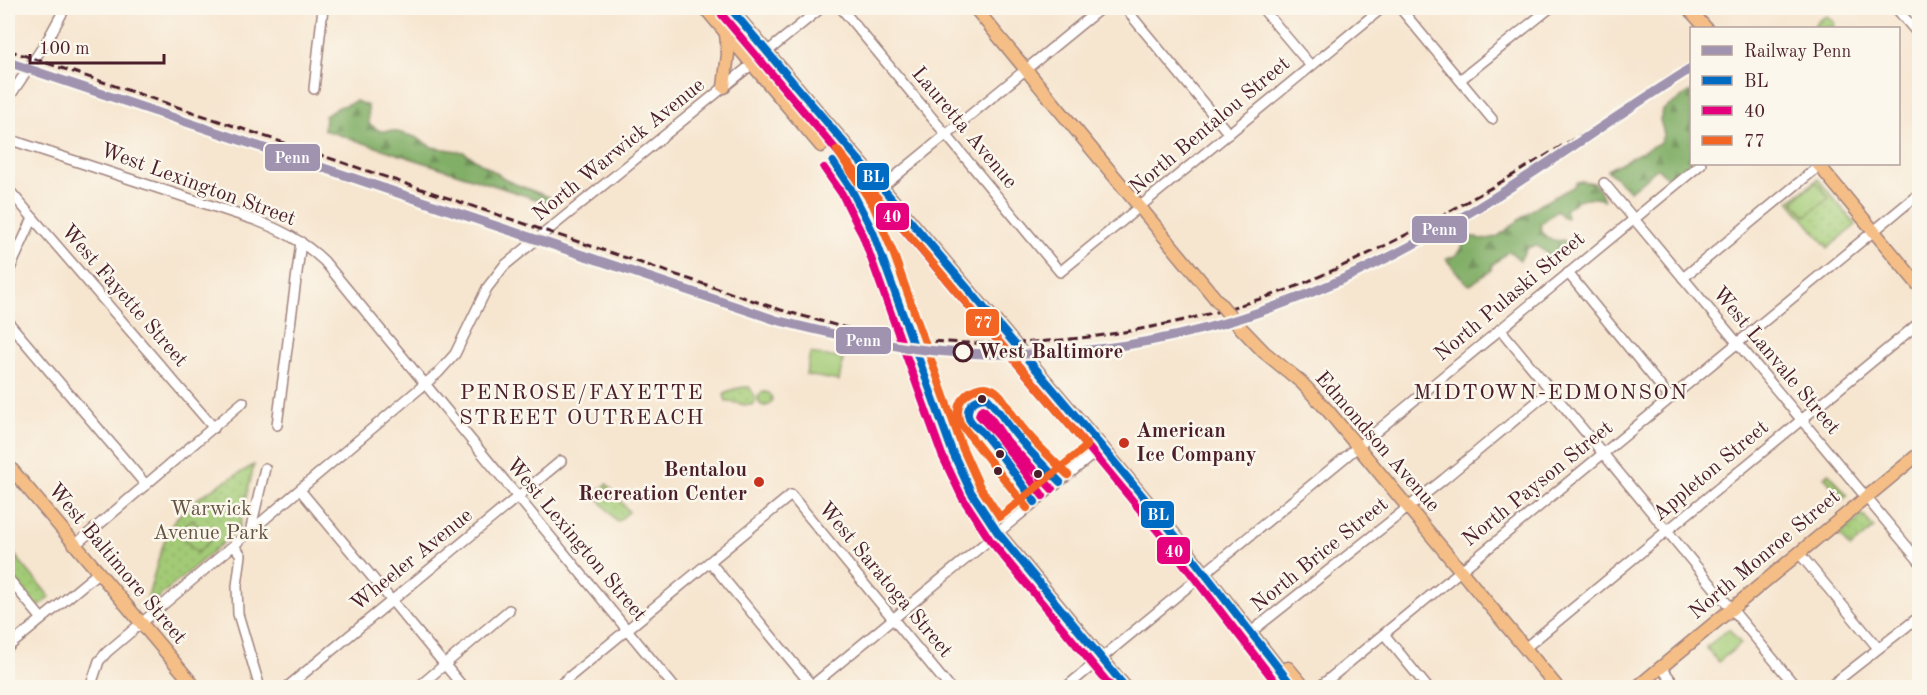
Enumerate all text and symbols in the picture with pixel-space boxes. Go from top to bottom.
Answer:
scale bar [30,27,164,65]
legend [1690,27,1900,165]
text: 100 m [39,40,90,58]
text: Railway Penn [1744,43,1851,61]
street label: North Bentalou Street [1126,53,1294,199]
street label: Lauretta Avenue [907,63,1021,193]
text: BL [1744,73,1768,91]
street label: North Warwick Avenue [529,74,709,226]
text: 40 [1744,103,1765,121]
text: 77 [1744,133,1765,151]
street label: West Lexington Street [98,140,298,230]
line badge: Penn [264,143,321,172]
text: Penn [274,151,310,167]
line badge: BL [856,162,890,191]
text: BL [862,170,884,186]
line badge: 40 [875,202,910,231]
text: 40 [883,210,901,226]
line badge: Penn [1411,215,1468,244]
street label: West Fayette Street [57,221,191,371]
text: Penn [1421,223,1457,239]
street label: North Pulaski Street [1431,228,1589,366]
street label: West Lanvale Street [1708,283,1844,439]
line badge: 77 [965,308,1000,337]
text: 77 [974,316,992,332]
line badge: Penn [835,326,892,355]
text: Penn [845,334,881,350]
marker: West Baltimore [953,342,973,362]
place label: West Baltimore [978,342,1123,363]
street label: Edmondson Avenue [1311,368,1443,516]
district label: PENROSE/FAYETTE STREET OUTREACH [459,382,705,429]
district label: MIDTOWN-EDMONSON [1413,382,1689,404]
unlabelled marker [976,393,988,405]
street label: North Payson Street [1459,417,1617,551]
street label: Appleton Street [1649,417,1773,525]
place label: American Ice Company [1136,421,1257,466]
marker: American Ice Company [1117,436,1131,450]
unlabelled marker [994,448,1006,460]
street label: West Lexington Street [502,454,650,626]
place label: Bentalou Recreation Center [578,460,747,505]
unlabelled marker [992,465,1004,477]
unlabelled marker [1032,468,1044,480]
marker: Bentalou Recreation Center [752,475,766,489]
street label: West Baltimore Street [44,480,190,648]
street label: North Monroe Street [1686,486,1844,624]
street label: North Brice Street [1248,494,1392,616]
street label: West Saratoga Street [814,498,956,662]
park label: Warwick Avenue Park [153,499,269,544]
line badge: BL [1140,500,1175,529]
street label: Wheeler Avenue [347,505,477,615]
text: BL [1147,508,1169,524]
line badge: 40 [1156,536,1191,565]
text: 40 [1165,545,1183,561]

